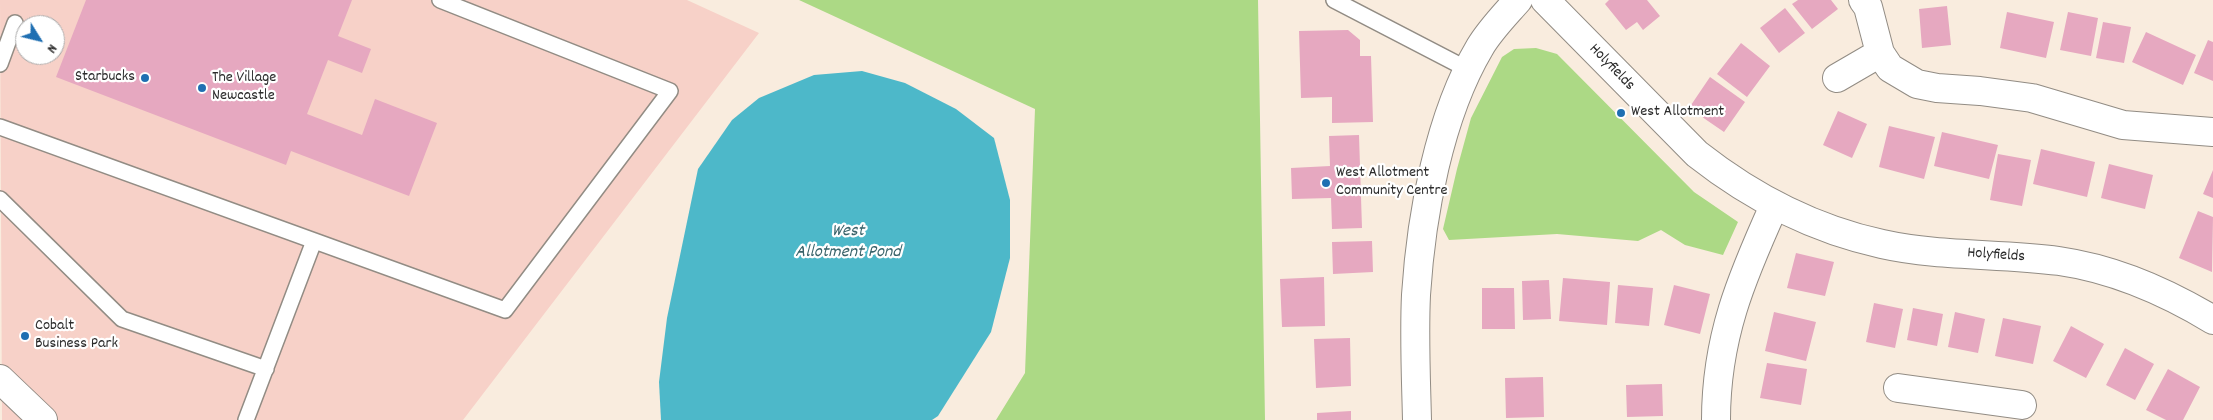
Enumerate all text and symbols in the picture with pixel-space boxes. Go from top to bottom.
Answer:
north arrow [15,15,65,65]
text: N [41,40,61,57]
street label: Holyfields [1584,40,1638,96]
place label: Starbucks [75,68,135,88]
place label: The Village Newcastle [212,69,276,107]
marker: Starbucks [139,72,151,84]
marker: The Village Newcastle [196,82,208,94]
place label: West Allotment [1631,103,1724,123]
marker: West Allotment [1615,107,1627,119]
place label: West Allotment Community Centre [1336,164,1447,202]
marker: West Allotment Community Centre [1320,177,1332,189]
water label: West Allotment Pond [795,222,901,264]
street label: Holyfields [1966,244,2026,268]
place label: Cobalt Business Park [35,317,118,355]
marker: Cobalt Business Park [19,330,31,342]

